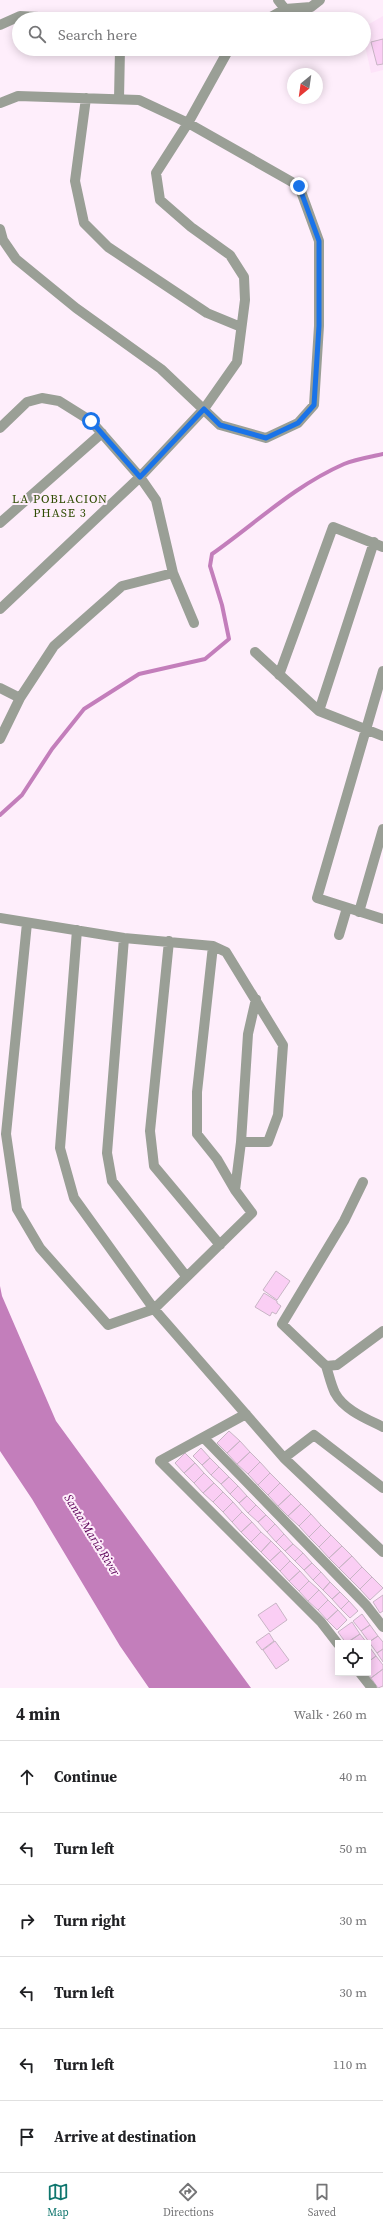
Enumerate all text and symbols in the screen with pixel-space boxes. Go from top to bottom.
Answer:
search box [12,12,371,56]
icon: search [26,23,48,45]
text: Search here [58,24,137,45]
north arrow [287,68,323,104]
route end [290,177,308,195]
route start [82,412,100,430]
district label: LA POBLACION PHASE 3 [12,491,108,521]
water label: Santa Maria River [61,1491,124,1580]
map controls [335,1640,371,1676]
button: locate [335,1640,371,1676]
text: 4 min [16,1702,60,1726]
text: Walk · 260 m [294,1706,367,1723]
icon: ahead [16,1766,38,1788]
text: Continue [54,1766,117,1787]
text: 40 m [339,1768,367,1785]
icon: left [16,1838,38,1860]
text: Turn left [54,1838,114,1859]
text: 50 m [339,1840,367,1857]
icon: right [16,1910,38,1932]
text: Turn right [54,1910,126,1931]
text: 30 m [339,1912,367,1929]
icon: left [16,1982,38,2004]
text: Turn left [54,1982,114,2003]
text: 30 m [339,1984,367,2001]
icon: left [16,2054,38,2076]
text: Turn left [54,2054,114,2075]
text: 110 m [333,2056,367,2073]
icon: arrive [16,2126,38,2148]
text: Arrive at destination [54,2126,196,2147]
tab: Map [47,2181,69,2220]
tab: Directions [163,2181,214,2220]
tab: Saved [308,2181,336,2220]

